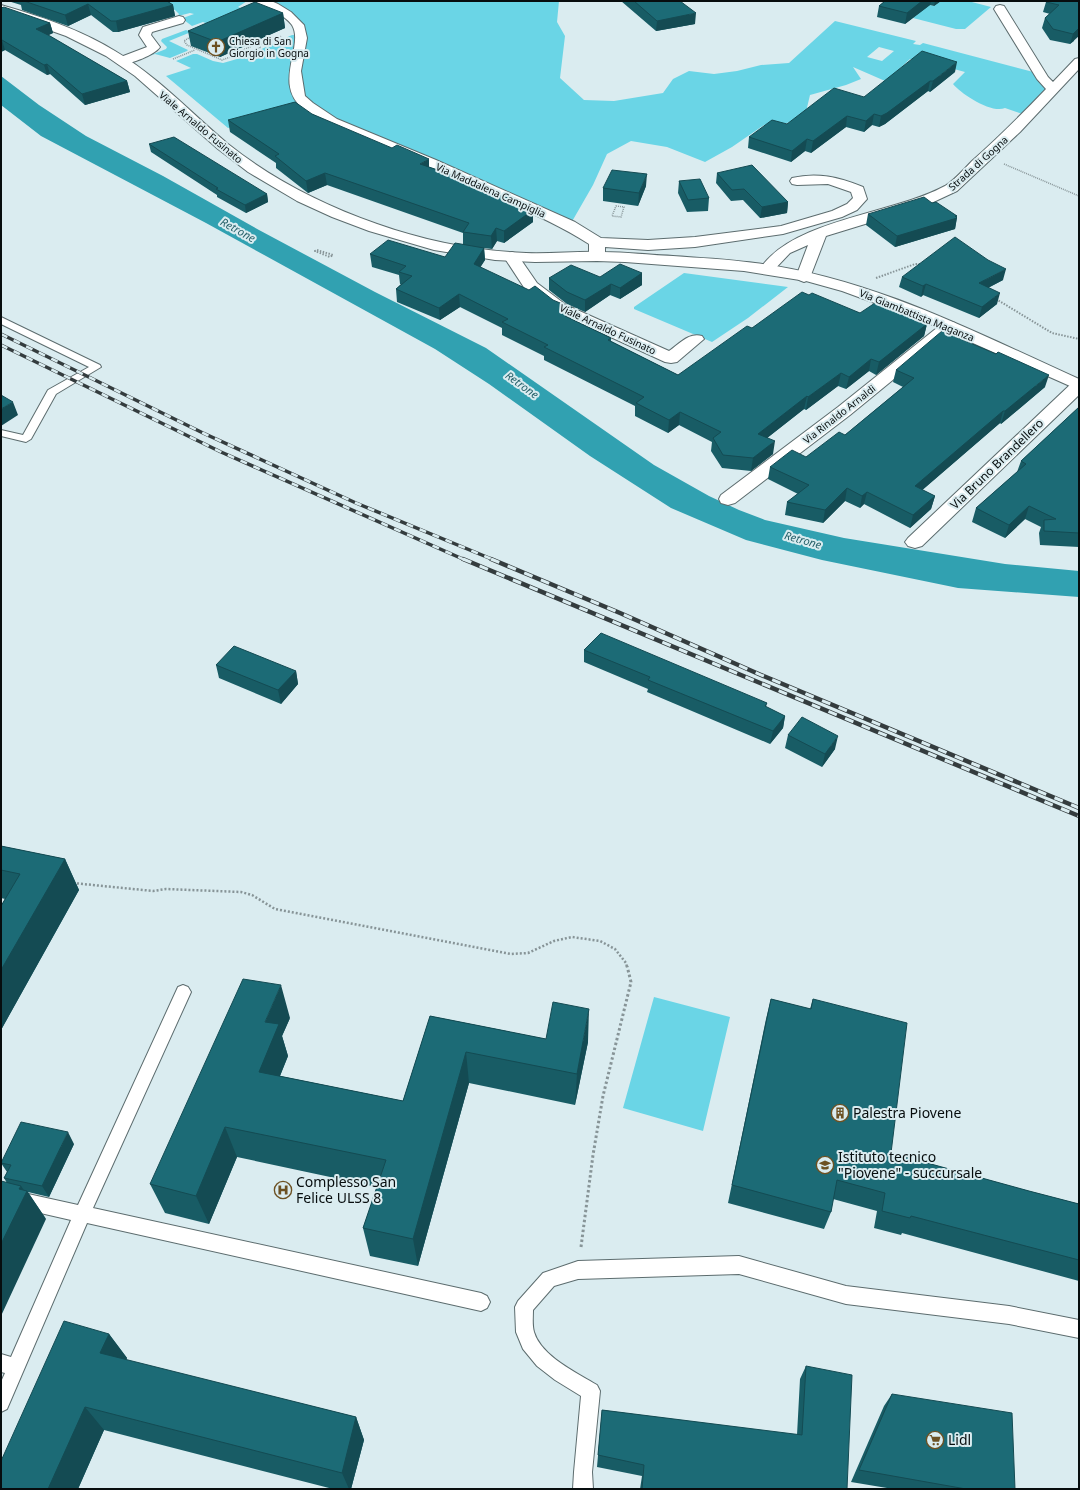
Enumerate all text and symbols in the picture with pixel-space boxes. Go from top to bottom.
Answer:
place label: Chiesa di San Giorgio in Gogna [229,34,309,60]
church icon: Chiesa di San Giorgio in Gogna [206,37,226,57]
street label: Viale Arnaldo Fusinato [156,88,246,166]
street label: Strada di Gogna [945,133,1011,193]
street label: Via Maddalena Campiglia [434,159,548,221]
water label: Retrone [218,214,259,245]
street label: Via Giambattista Maganza [857,286,977,344]
street label: Viale Arnaldo Fusinato [558,300,658,358]
water label: Retrone [503,367,542,402]
street label: Via Rinaldo Arnaldi [800,381,878,447]
street label: Via Bruno Brandellero [946,415,1047,513]
water label: Retrone [783,527,824,552]
building icon: Palestra Piovene [830,1103,850,1123]
place label: Palestra Piovene [853,1103,962,1122]
place label: Istituto tecnico "Piovene" - succursale [838,1147,982,1182]
school or university icon: Istituto tecnico "Piovene" - succursale [815,1155,835,1175]
place label: Complesso San Felice ULSS 8 [296,1172,396,1207]
hospital icon: Complesso San Felice ULSS 8 [273,1180,293,1200]
supermarket icon: Lidl [925,1430,945,1450]
place label: Lidl [948,1430,971,1449]

